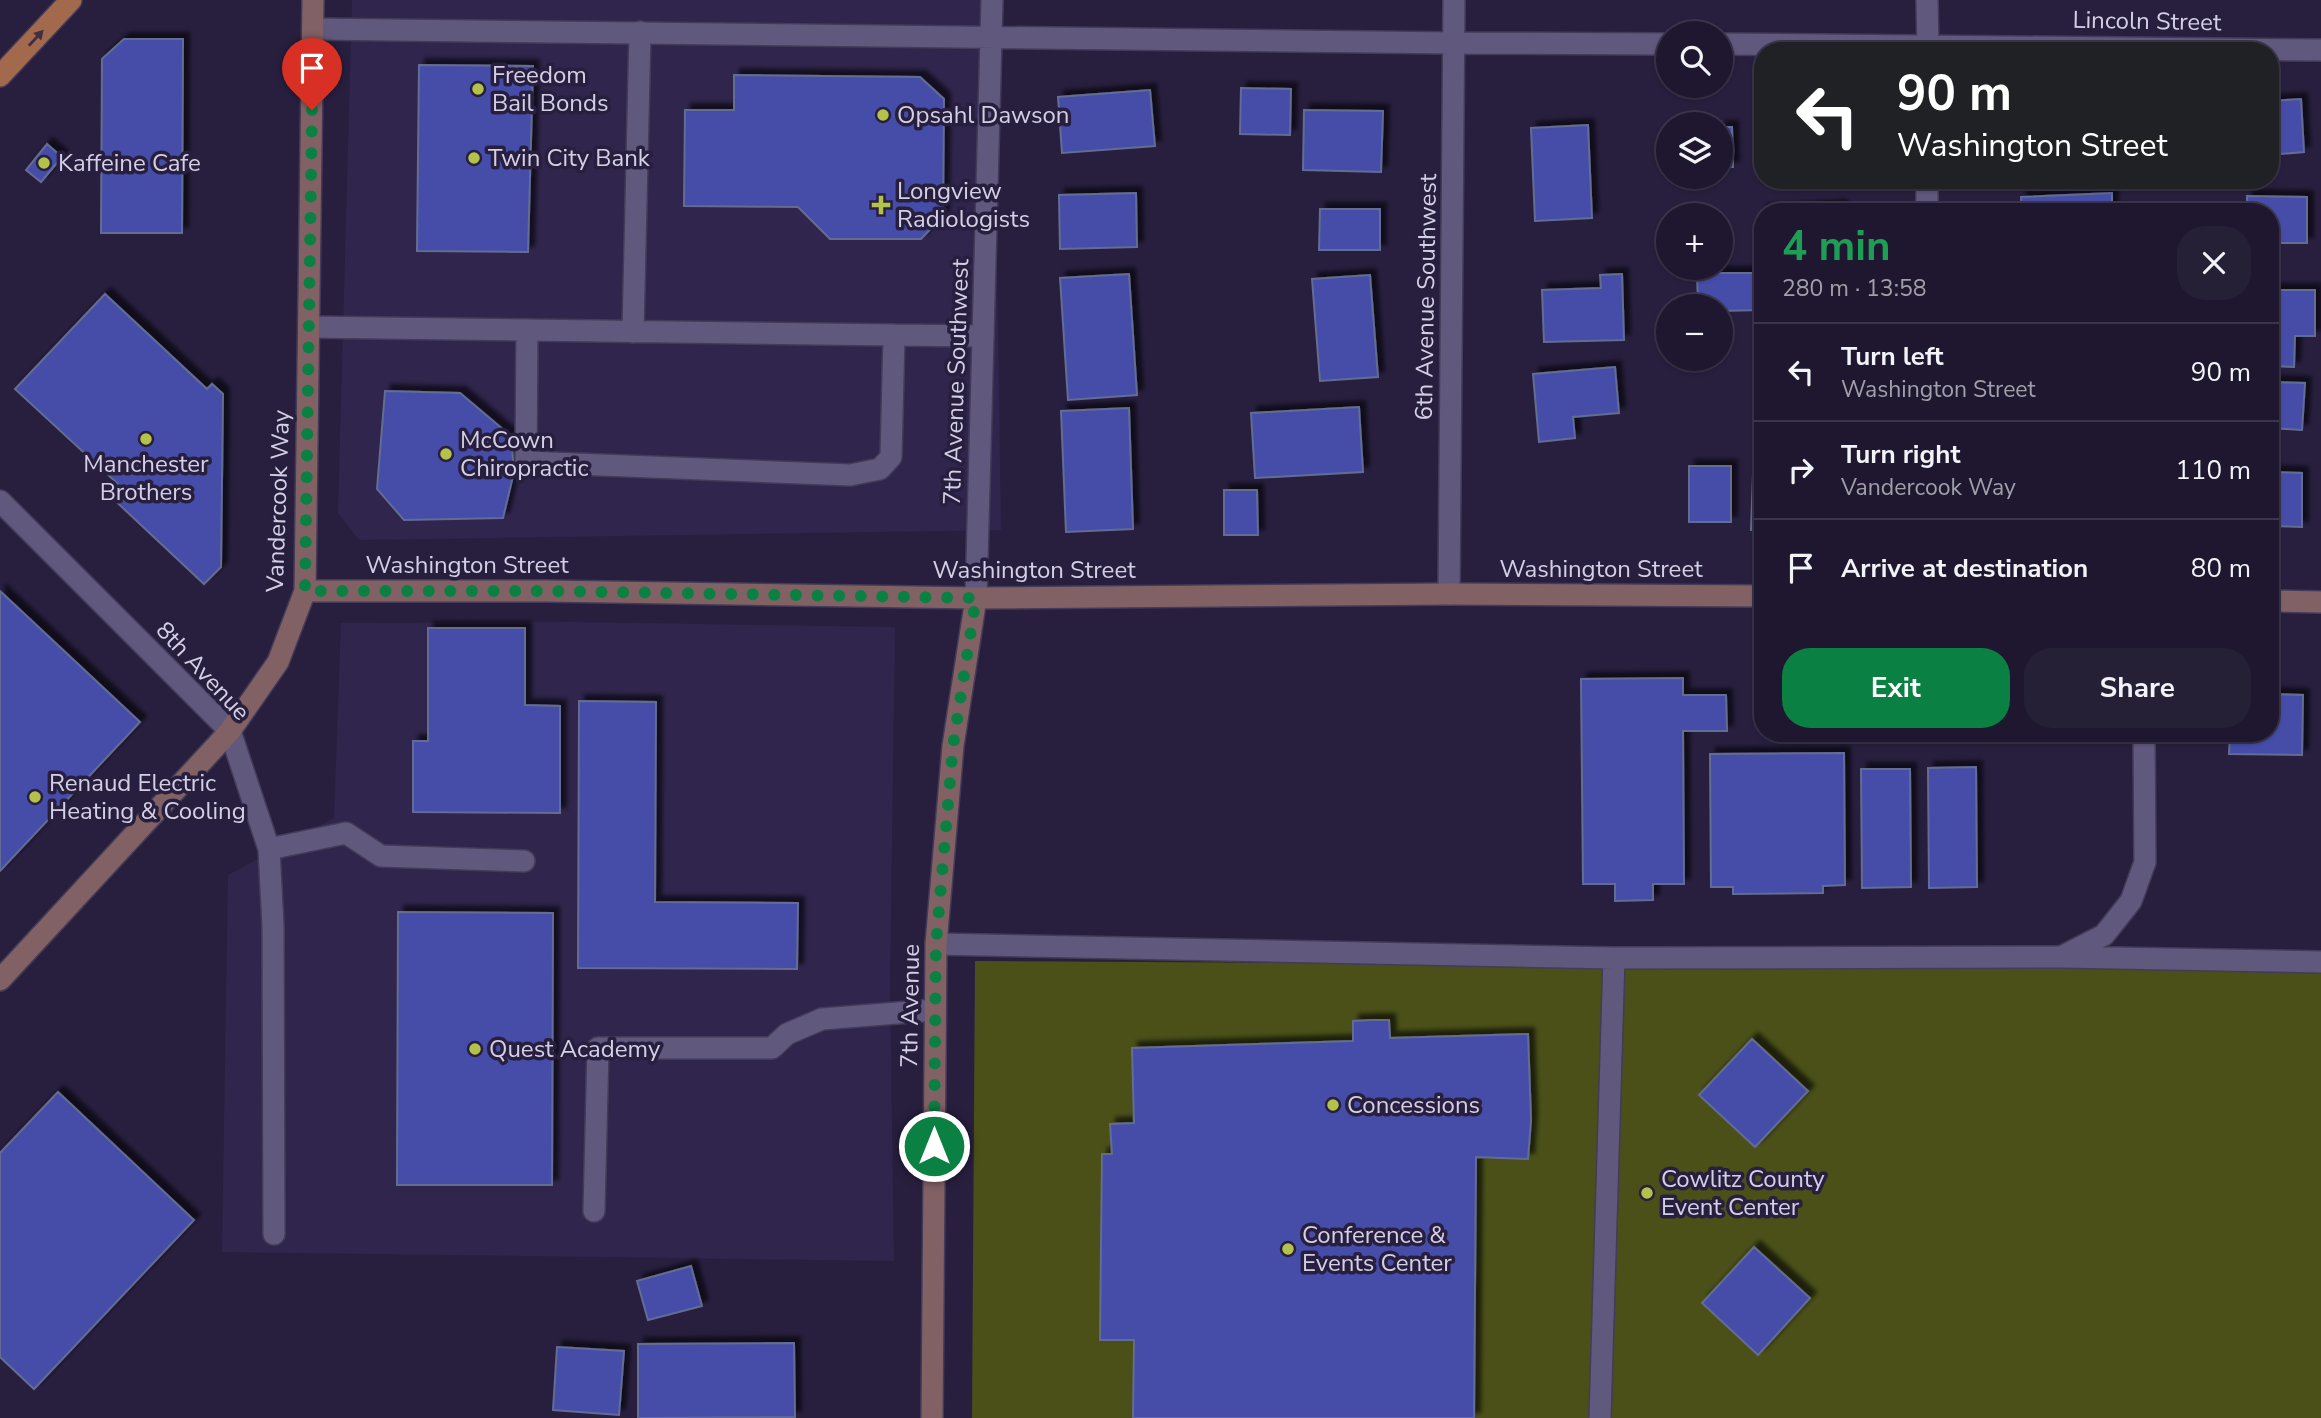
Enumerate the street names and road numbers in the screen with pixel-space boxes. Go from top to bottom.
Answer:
street label: Lincoln Street [2072,4,2222,38]
street label: 6th Avenue Southwest [1408,173,1444,421]
street label: 7th Avenue Southwest [936,258,976,506]
street label: Vandercook Way [259,409,297,594]
street label: Washington Street [365,549,569,581]
street label: Washington Street [1499,553,1703,585]
street label: Washington Street [932,554,1136,586]
street label: 8th Avenue [149,615,257,727]
street label: 7th Avenue [893,944,927,1068]

